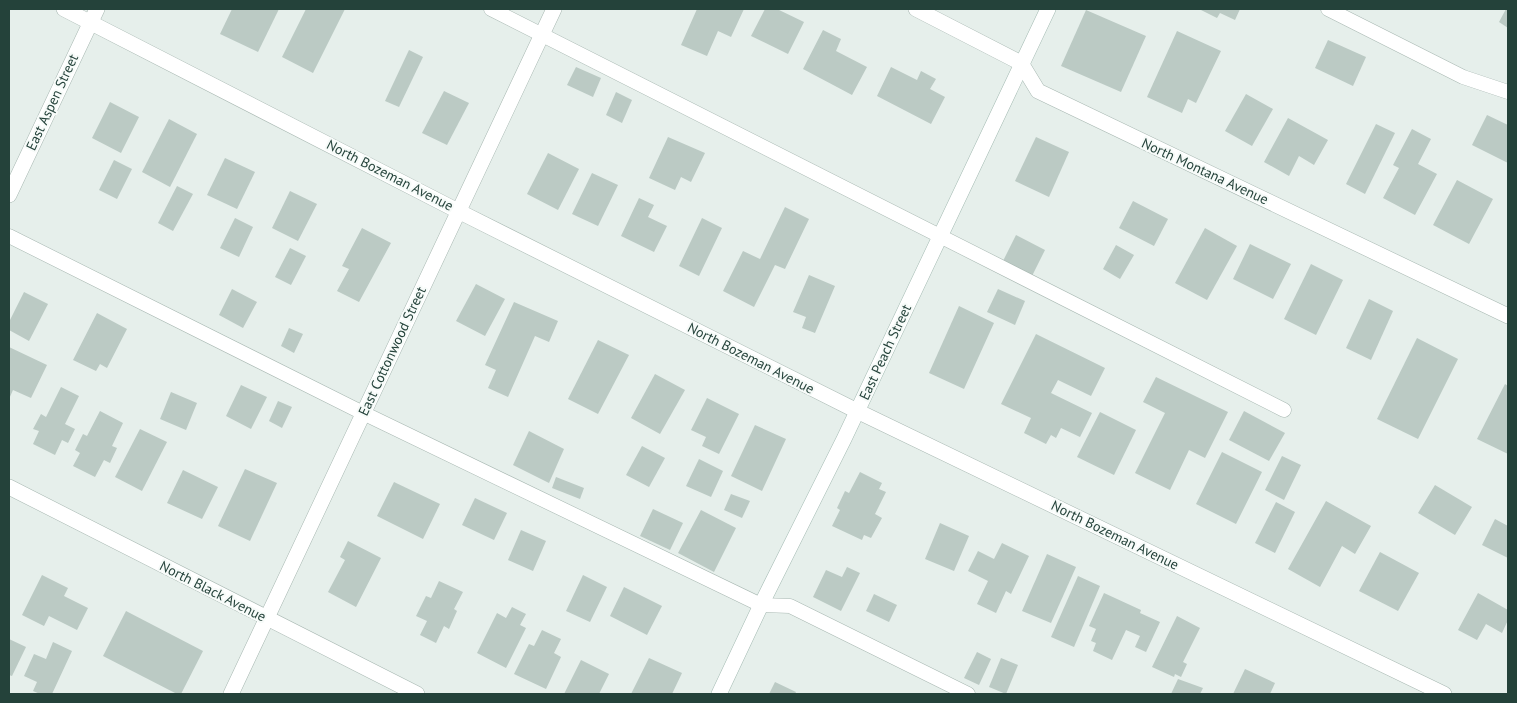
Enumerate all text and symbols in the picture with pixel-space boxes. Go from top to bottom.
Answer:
street label: East Aspen Street [22,51,82,153]
street label: North Montana Avenue [1139,134,1271,208]
street label: North Bozeman Avenue [324,135,456,215]
street label: East Cottonwood Street [354,283,430,418]
street label: East Peach Street [855,301,915,403]
street label: North Bozeman Avenue [685,318,817,398]
street label: North Bozeman Avenue [1048,496,1182,574]
street label: North Black Avenue [157,556,269,626]

